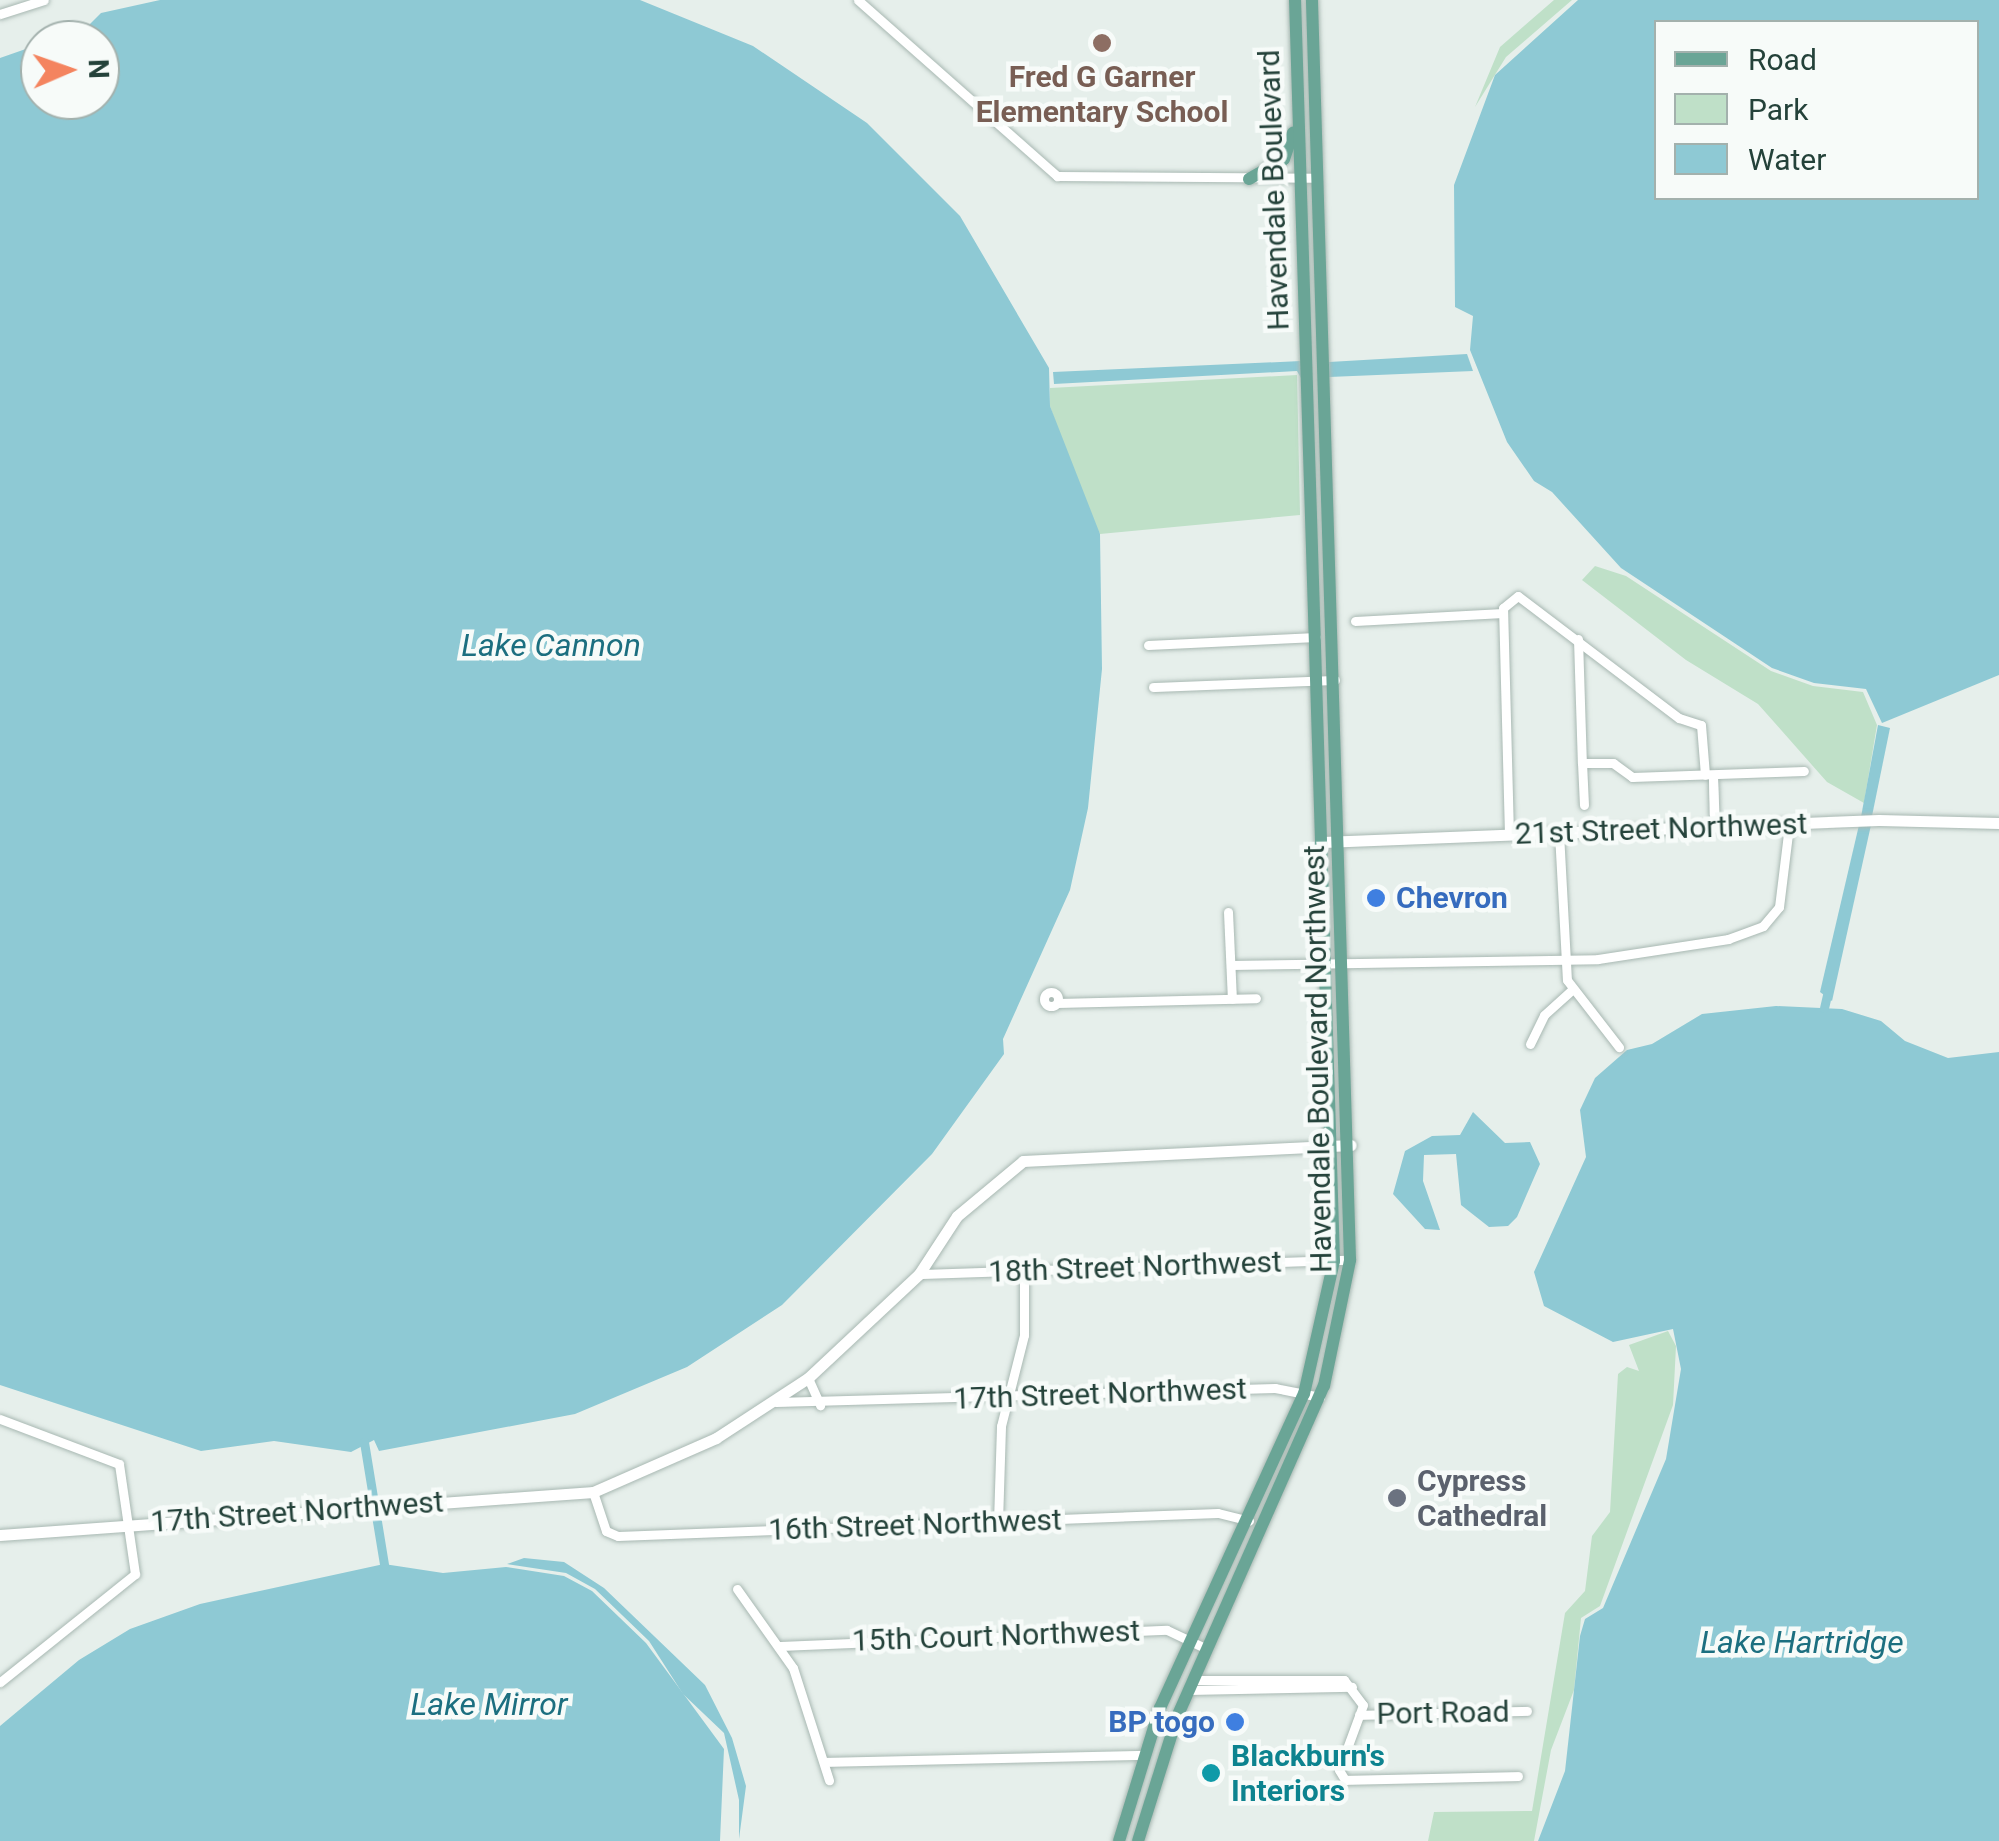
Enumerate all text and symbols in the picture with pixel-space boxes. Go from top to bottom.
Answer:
north arrow [20,20,120,120]
legend [1654,20,1979,200]
marker: Fred G Garner Elementary School [1091,32,1113,54]
text: Road [1748,42,1817,77]
street label: Havendale Boulevard [1251,49,1297,331]
text: N [82,59,115,79]
place label: Fred G Garner Elementary School [976,59,1228,130]
text: Park [1748,92,1808,127]
text: Water [1748,142,1826,177]
water label: Lake Cannon [461,626,641,664]
street label: 21st Street Northwest [1514,806,1808,852]
street label: Havendale Boulevard Northwest [1296,845,1340,1273]
place label: Chevron [1396,880,1508,916]
marker: Chevron [1365,887,1387,909]
street label: 18th Street Northwest [988,1244,1282,1290]
street label: 17th Street Northwest [953,1371,1247,1417]
place label: Cypress Cathedral [1417,1463,1547,1534]
street label: 17th Street Northwest [149,1484,445,1540]
marker: Cypress Cathedral [1386,1487,1408,1509]
street label: 16th Street Northwest [768,1502,1062,1548]
street label: 15th Court Northwest [851,1613,1141,1659]
water label: Lake Hartridge [1700,1623,1904,1661]
water label: Lake Mirror [411,1685,567,1723]
street label: Port Road [1376,1694,1510,1732]
place label: BP togo [1108,1704,1215,1740]
marker: BP togo [1224,1711,1246,1733]
place label: Blackburn's Interiors [1231,1738,1385,1808]
marker: Blackburn's Interiors [1200,1762,1222,1784]

